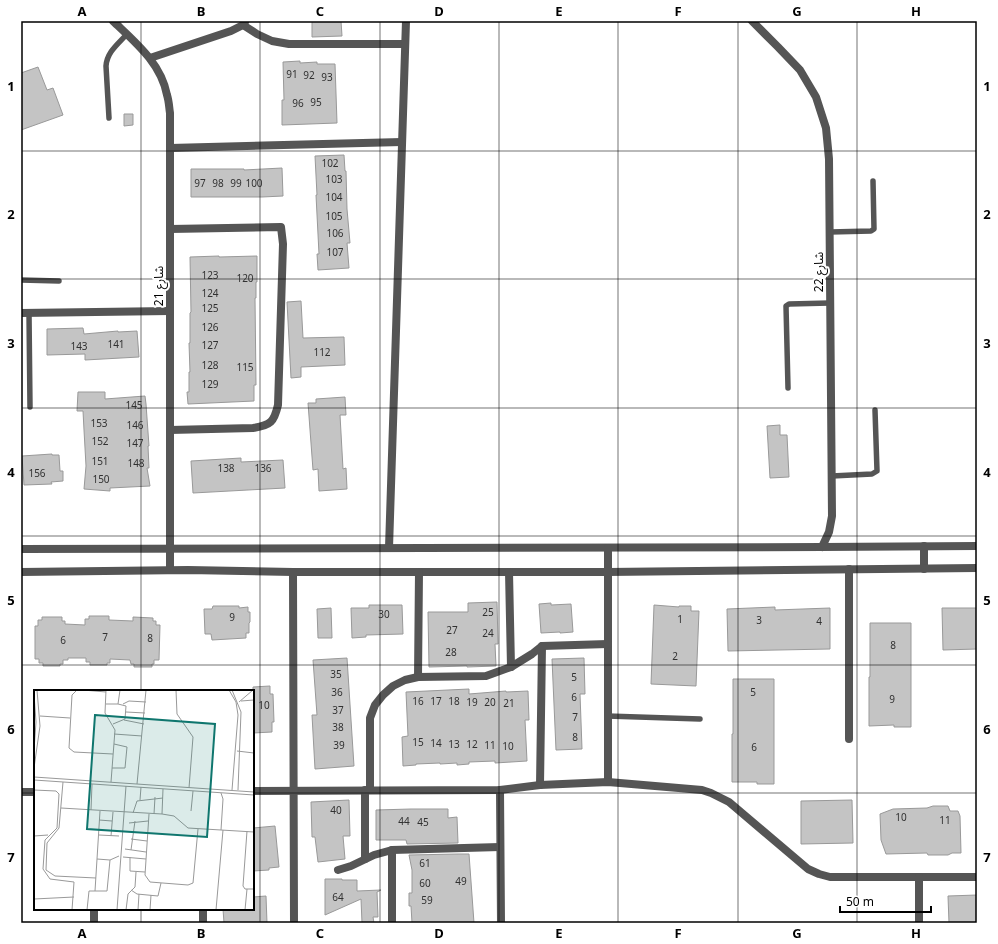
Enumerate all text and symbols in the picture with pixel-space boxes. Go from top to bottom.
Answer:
text: A [78,2,87,20]
text: B [197,2,205,20]
text: C [316,2,324,20]
text: D [434,2,444,20]
text: E [555,2,563,20]
text: F [674,2,682,20]
text: G [792,2,802,20]
text: H [911,2,921,20]
house number: 91 [286,67,298,81]
house number: 92 [303,68,315,82]
house number: 93 [321,70,333,84]
text: 1 [7,77,15,95]
text: 1 [983,77,991,95]
house number: 95 [310,95,322,109]
house number: 96 [292,96,304,110]
house number: 102 [321,156,339,170]
house number: 103 [325,172,343,186]
house number: 97 [194,176,206,190]
house number: 98 [212,176,224,190]
house number: 99 [230,176,242,190]
house number: 100 [245,176,263,190]
house number: 104 [325,190,343,204]
text: 2 [7,205,15,223]
text: 2 [983,205,991,223]
house number: 105 [325,209,343,223]
house number: 106 [326,226,344,240]
house number: 107 [326,245,344,259]
street label: شارع 22 [810,252,828,292]
street label: شارع 21 [150,266,168,306]
house number: 123 [201,268,219,282]
house number: 120 [236,271,254,285]
house number: 124 [201,286,219,300]
house number: 125 [201,301,219,315]
house number: 126 [201,320,219,334]
text: 3 [7,334,15,352]
text: 3 [983,334,991,352]
house number: 141 [107,337,125,351]
house number: 127 [201,338,219,352]
house number: 143 [70,339,88,353]
house number: 112 [313,345,331,359]
house number: 128 [201,358,219,372]
house number: 115 [236,360,254,374]
house number: 129 [201,377,219,391]
house number: 145 [125,398,143,412]
house number: 153 [90,416,108,430]
house number: 146 [126,418,144,432]
house number: 152 [91,434,109,448]
house number: 147 [126,436,144,450]
house number: 151 [91,454,109,468]
house number: 148 [127,456,145,470]
house number: 138 [217,461,235,475]
house number: 136 [254,461,272,475]
text: 4 [7,463,15,481]
text: 4 [983,463,991,481]
house number: 156 [28,466,46,480]
house number: 150 [92,472,110,486]
text: 5 [7,591,15,609]
text: 5 [983,591,991,609]
house number: 25 [482,605,494,619]
house number: 30 [378,607,390,621]
house number: 9 [229,610,235,624]
house number: 1 [677,612,683,626]
house number: 3 [756,613,762,627]
house number: 4 [816,614,822,628]
house number: 27 [446,623,458,637]
house number: 24 [482,626,494,640]
house number: 7 [102,630,108,644]
house number: 8 [147,631,153,645]
house number: 6 [60,633,66,647]
house number: 8 [890,638,896,652]
house number: 28 [445,645,457,659]
house number: 2 [672,649,678,663]
house number: 35 [330,667,342,681]
house number: 5 [571,670,577,684]
house number: 36 [331,685,343,699]
house number: 5 [750,685,756,699]
inset map [34,690,254,910]
house number: 6 [571,690,577,704]
house number: 9 [889,692,895,706]
house number: 16 [412,694,424,708]
house number: 17 [430,694,442,708]
house number: 18 [448,694,460,708]
house number: 19 [466,695,478,709]
house number: 20 [484,695,496,709]
house number: 21 [503,696,515,710]
house number: 10 [258,698,270,712]
house number: 37 [332,703,344,717]
house number: 7 [572,710,578,724]
text: 6 [7,720,15,738]
house number: 38 [332,720,344,734]
text: 6 [983,720,991,738]
house number: 8 [572,730,578,744]
house number: 15 [412,735,424,749]
house number: 14 [430,736,442,750]
house number: 13 [448,737,460,751]
house number: 12 [466,737,478,751]
house number: 39 [333,738,345,752]
house number: 11 [484,738,496,752]
house number: 10 [502,739,514,753]
house number: 6 [751,740,757,754]
house number: 40 [330,803,342,817]
house number: 10 [895,810,907,824]
house number: 11 [939,813,951,827]
house number: 44 [398,814,410,828]
house number: 45 [417,815,429,829]
text: 7 [7,848,15,866]
text: 7 [983,848,991,866]
house number: 61 [419,856,431,870]
house number: 49 [455,874,467,888]
house number: 60 [419,876,431,890]
scale bar [840,888,931,914]
house number: 64 [332,890,344,904]
house number: 59 [421,893,433,907]
text: 50 m [846,893,874,910]
text: A [78,924,87,942]
text: B [197,924,205,942]
text: C [316,924,324,942]
text: D [434,924,444,942]
text: E [555,924,563,942]
text: F [674,924,682,942]
text: G [792,924,802,942]
text: H [911,924,921,942]

